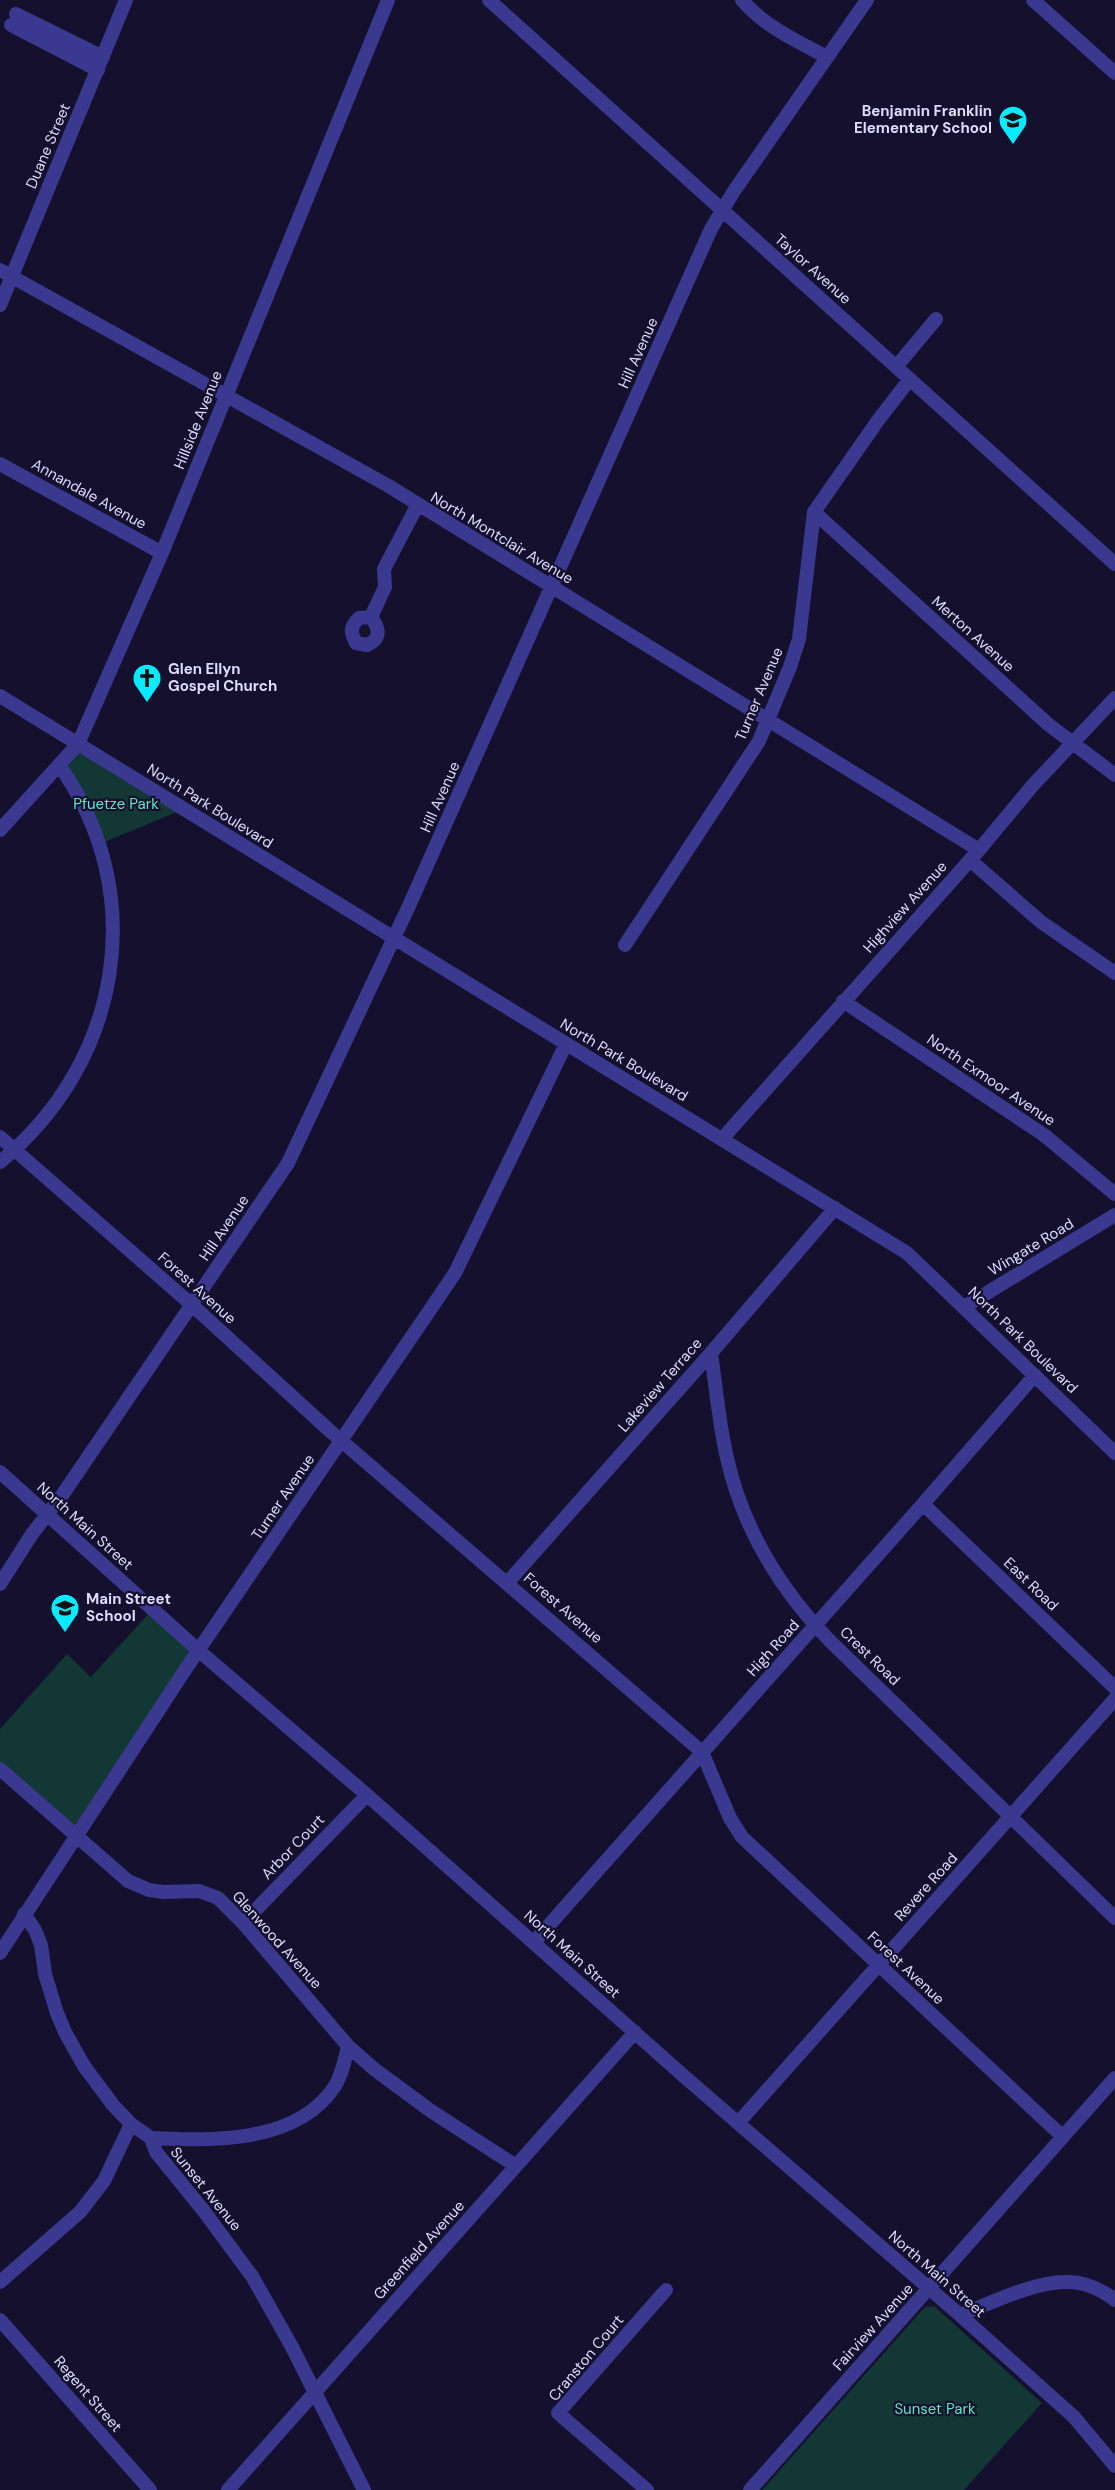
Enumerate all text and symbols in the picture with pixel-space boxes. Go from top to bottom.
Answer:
street label: Duane Street [21,100,75,192]
place label: Benjamin Franklin Elementary School [854,101,992,138]
school or university icon: Benjamin Franklin Elementary School [997,104,1029,146]
street label: Taylor Avenue [771,229,855,309]
street label: Hill Avenue [614,314,662,392]
street label: Hillside Avenue [169,368,227,472]
street label: Annandale Avenue [28,454,150,534]
street label: North Montclair Avenue [427,487,577,589]
street label: Merton Avenue [927,591,1019,677]
street label: Turner Avenue [730,644,788,744]
place label: Glen Ellyn Gospel Church [168,659,277,696]
church icon: Glen Ellyn Gospel Church [131,662,163,704]
street label: Hill Avenue [416,758,464,836]
street label: North Park Boulevard [143,759,277,853]
park label: Pfuetze Park [73,794,159,814]
street label: Highview Avenue [858,857,952,957]
street label: North Park Boulevard [557,1014,691,1106]
street label: North Exmoor Avenue [923,1030,1059,1130]
street label: Hill Avenue [195,1191,253,1265]
street label: Wingate Road [985,1214,1077,1280]
street label: Forest Avenue [154,1248,240,1328]
street label: North Park Boulevard [964,1282,1082,1398]
street label: Lakeview Terrace [614,1334,706,1436]
street label: Turner Avenue [247,1450,319,1544]
street label: North Main Street [33,1477,137,1575]
street label: East Road [999,1553,1063,1615]
street label: Forest Avenue [519,1568,607,1648]
place label: Main Street School [86,1589,171,1626]
school or university icon: Main Street School [49,1592,81,1634]
street label: High Road [742,1615,804,1681]
street label: Crest Road [836,1622,904,1690]
street label: Arbor Court [257,1810,329,1884]
street label: Revere Road [890,1849,962,1925]
street label: Glenwood Avenue [228,1887,326,1993]
street label: North Main Street [520,1905,624,2003]
street label: Forest Avenue [863,1927,949,2009]
street label: Sunset Avenue [166,2143,246,2235]
street label: Greenfield Avenue [369,2196,469,2304]
street label: North Main Street [884,2226,990,2322]
street label: Fairview Avenue [828,2279,918,2375]
street label: Cranston Court [544,2310,628,2405]
street label: Regent Street [49,2352,127,2436]
park label: Sunset Park [894,2399,976,2419]

